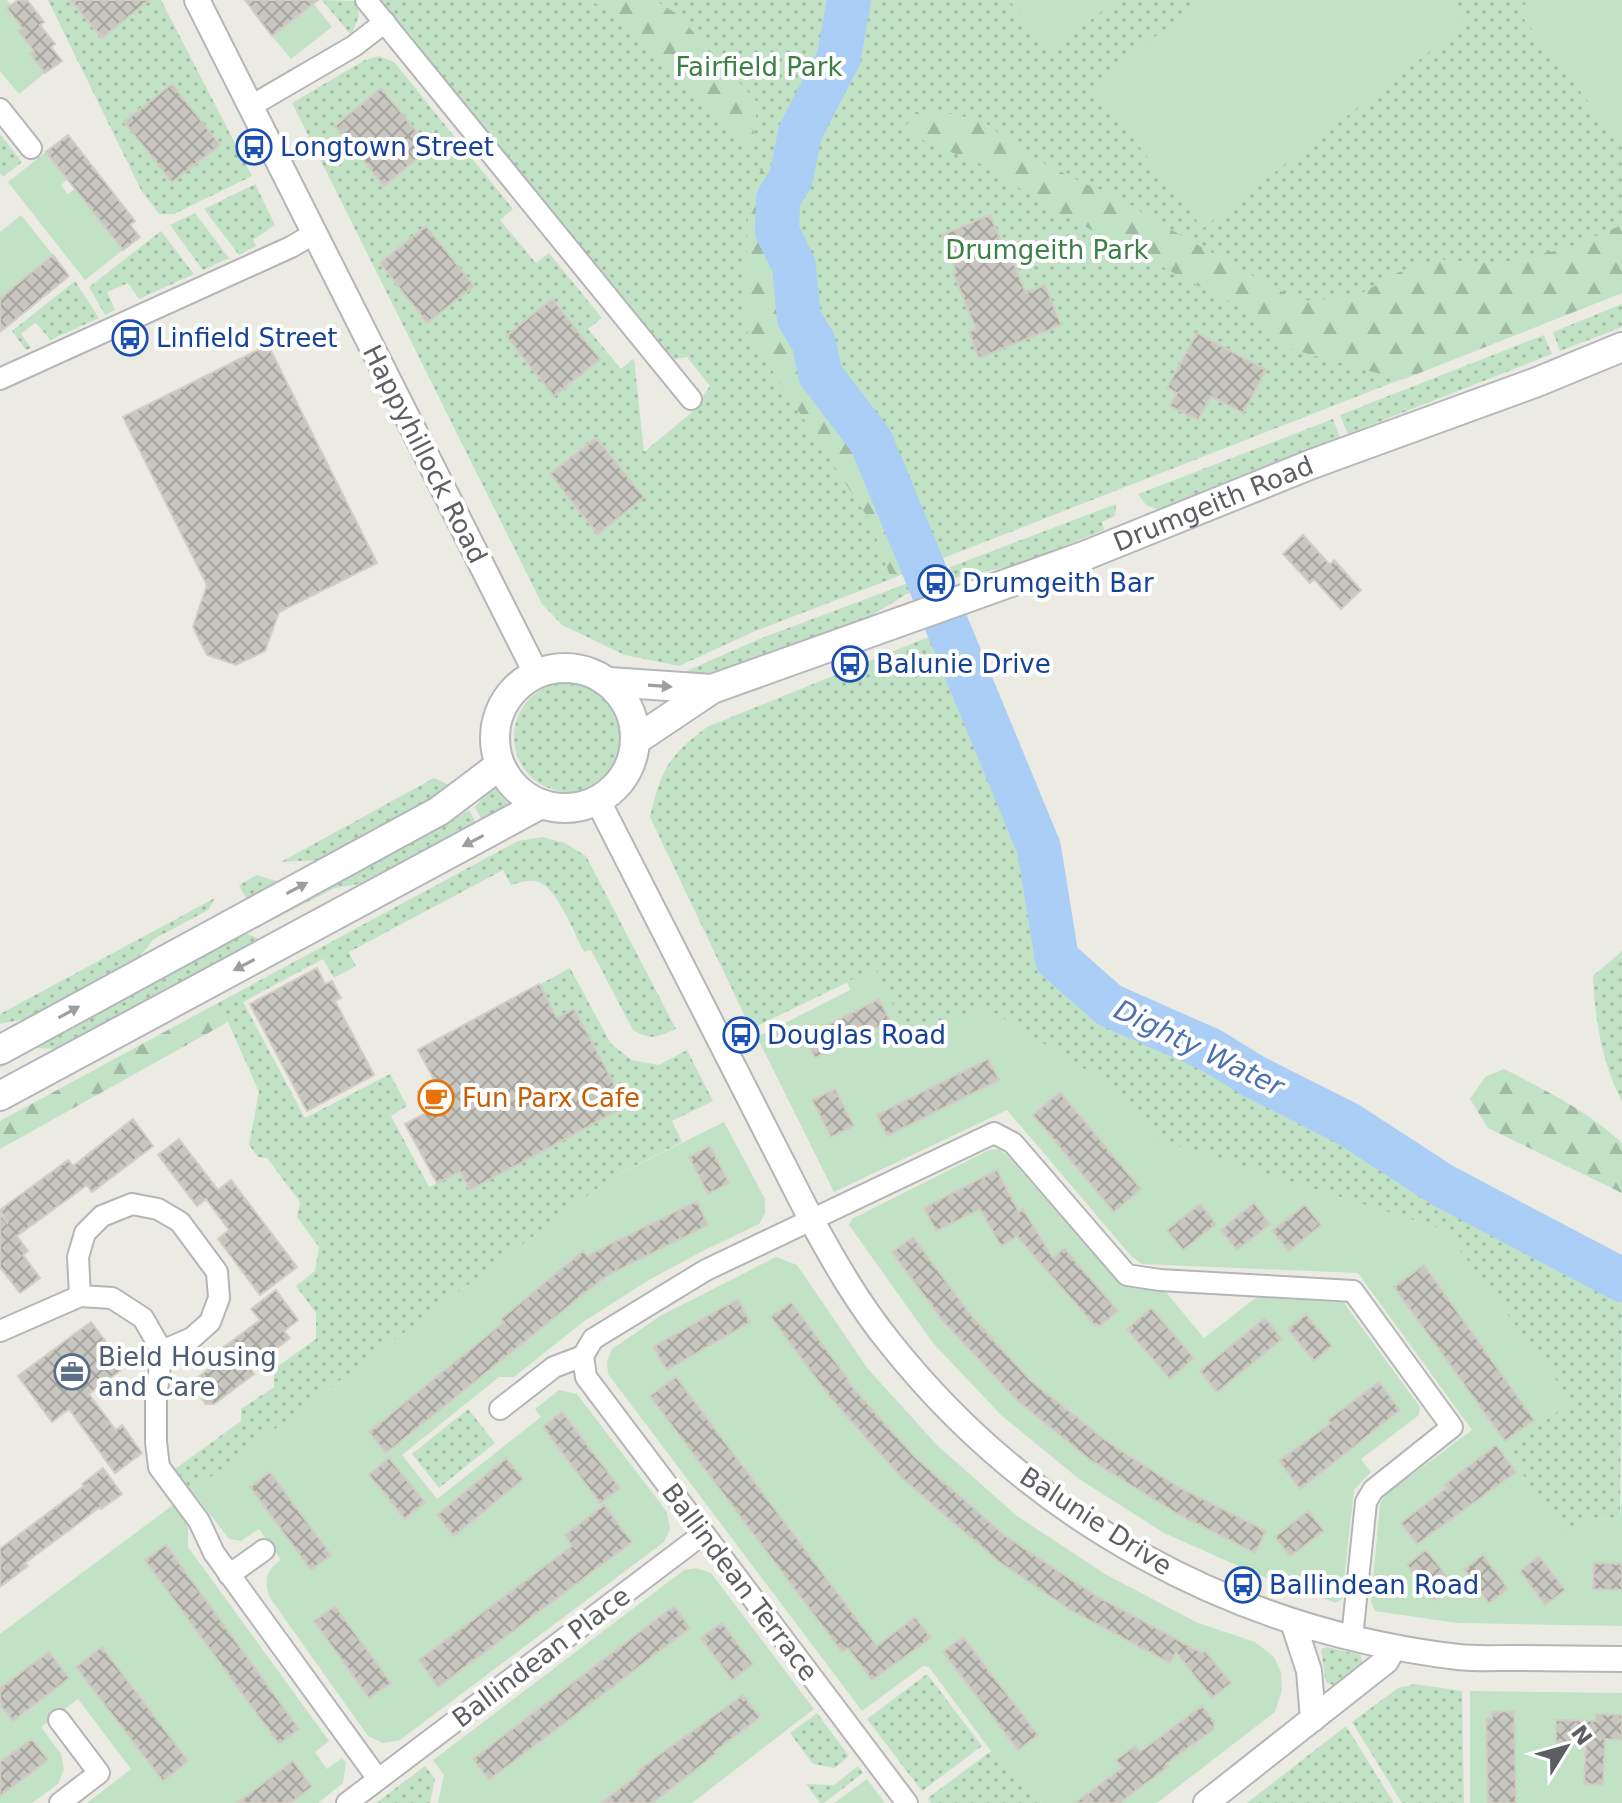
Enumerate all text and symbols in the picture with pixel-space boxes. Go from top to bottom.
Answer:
park label: Fairfield Park [676,52,842,82]
bus stop icon: Longtown Street [235,128,273,166]
place label: Longtown Street [280,132,494,162]
park label: Drumgeith Park [945,235,1149,265]
bus stop icon: Linfield Street [111,319,149,357]
place label: Linfield Street [156,323,338,353]
street label: Happyhillock Road [357,340,493,568]
street label: Drumgeith Road [1109,450,1317,558]
bus stop icon: Drumgeith Bar [917,564,955,602]
place label: Drumgeith Bar [962,568,1154,598]
bus stop icon: Balunie Drive [831,645,869,683]
place label: Balunie Drive [876,649,1051,679]
one-way arrow [648,680,673,693]
one-way arrow [461,834,484,848]
one-way arrow [286,881,308,895]
one-way arrow [233,958,255,972]
water label: Dighty Water [1109,993,1290,1104]
one-way arrow [57,1006,80,1019]
bus stop icon: Douglas Road [722,1016,760,1054]
place label: Douglas Road [767,1020,946,1050]
cafe icon: Fun Parx Cafe [417,1079,455,1117]
place label: Fun Parx Cafe [462,1083,640,1113]
place label: Bield Housing and Care [98,1342,277,1402]
office icon: Bield Housing and Care [53,1353,91,1391]
street label: Balunie Drive [1015,1461,1177,1581]
street label: Ballindean Terrace [656,1477,824,1687]
bus stop icon: Ballindean Road [1224,1566,1262,1604]
place label: Ballindean Road [1269,1570,1479,1600]
street label: Ballindean Place [446,1581,636,1733]
north arrow [1526,1707,1606,1787]
text: N [1566,1720,1597,1750]

